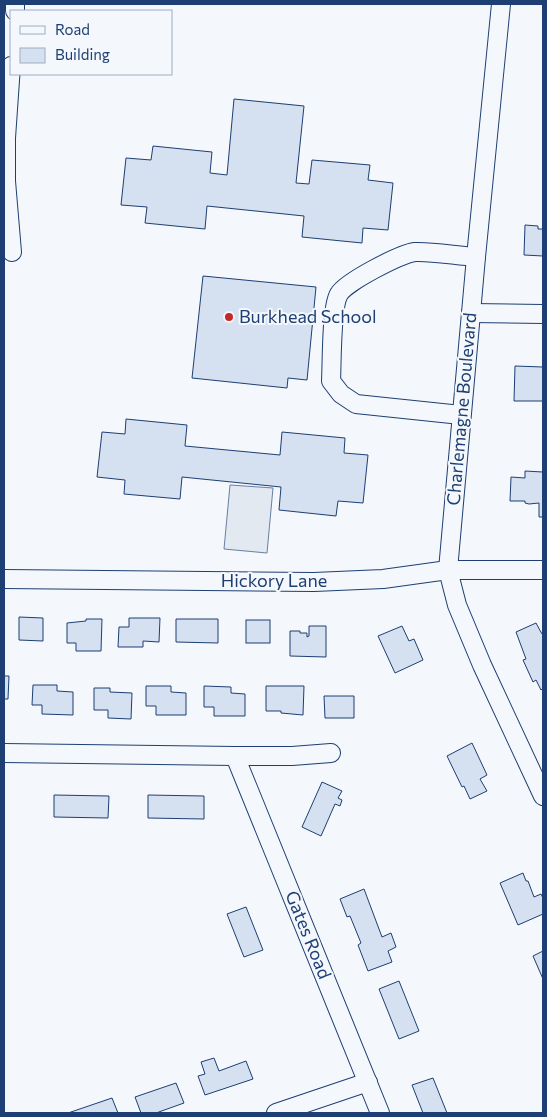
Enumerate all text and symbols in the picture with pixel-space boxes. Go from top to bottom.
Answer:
legend [10,10,172,75]
text: Road [55,20,90,38]
text: Building [55,45,110,63]
place label: Burkhead School [239,305,377,327]
marker: Burkhead School [223,311,235,323]
street label: Charlemagne Boulevard [442,312,480,506]
street label: Hickory Lane [221,569,327,591]
street label: Gates Road [281,887,337,982]

